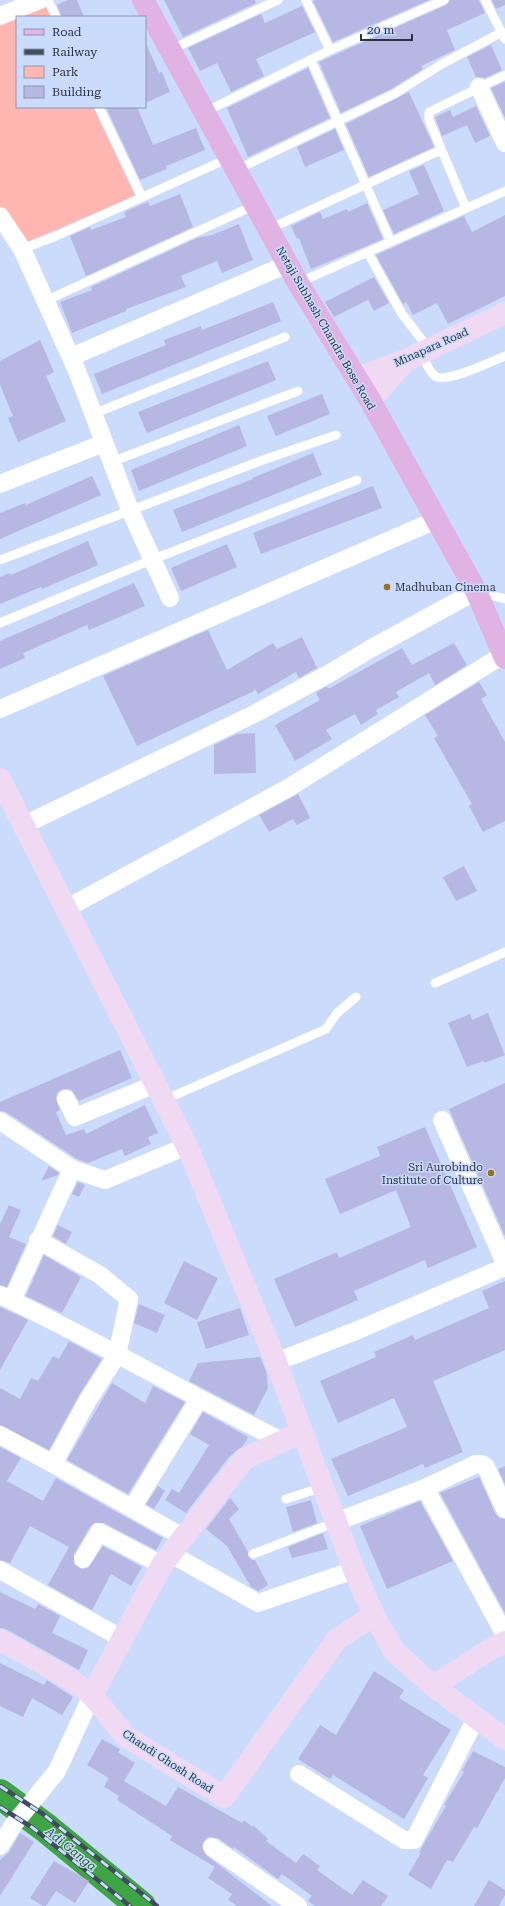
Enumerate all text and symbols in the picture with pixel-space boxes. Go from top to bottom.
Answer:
legend [16,16,146,108]
scale bar [361,16,412,42]
text: 20 m [367,23,394,37]
text: Road [52,25,82,39]
text: Railway [52,45,98,59]
text: Park [52,65,79,79]
text: Building [52,85,101,99]
street label: Netaji Subhash Chandra Bose Road [273,244,378,412]
street label: Minapara Road [392,325,471,370]
place label: Madhuban Cinema [395,581,496,594]
marker: Madhuban Cinema [382,582,392,592]
place label: Sri Aurobindo Institute of Culture [382,1161,483,1187]
marker: Sri Aurobindo Institute of Culture [486,1168,496,1178]
street label: Chandi Ghosh Road [120,1727,216,1796]
water label: Adi Ganga [42,1824,99,1874]

